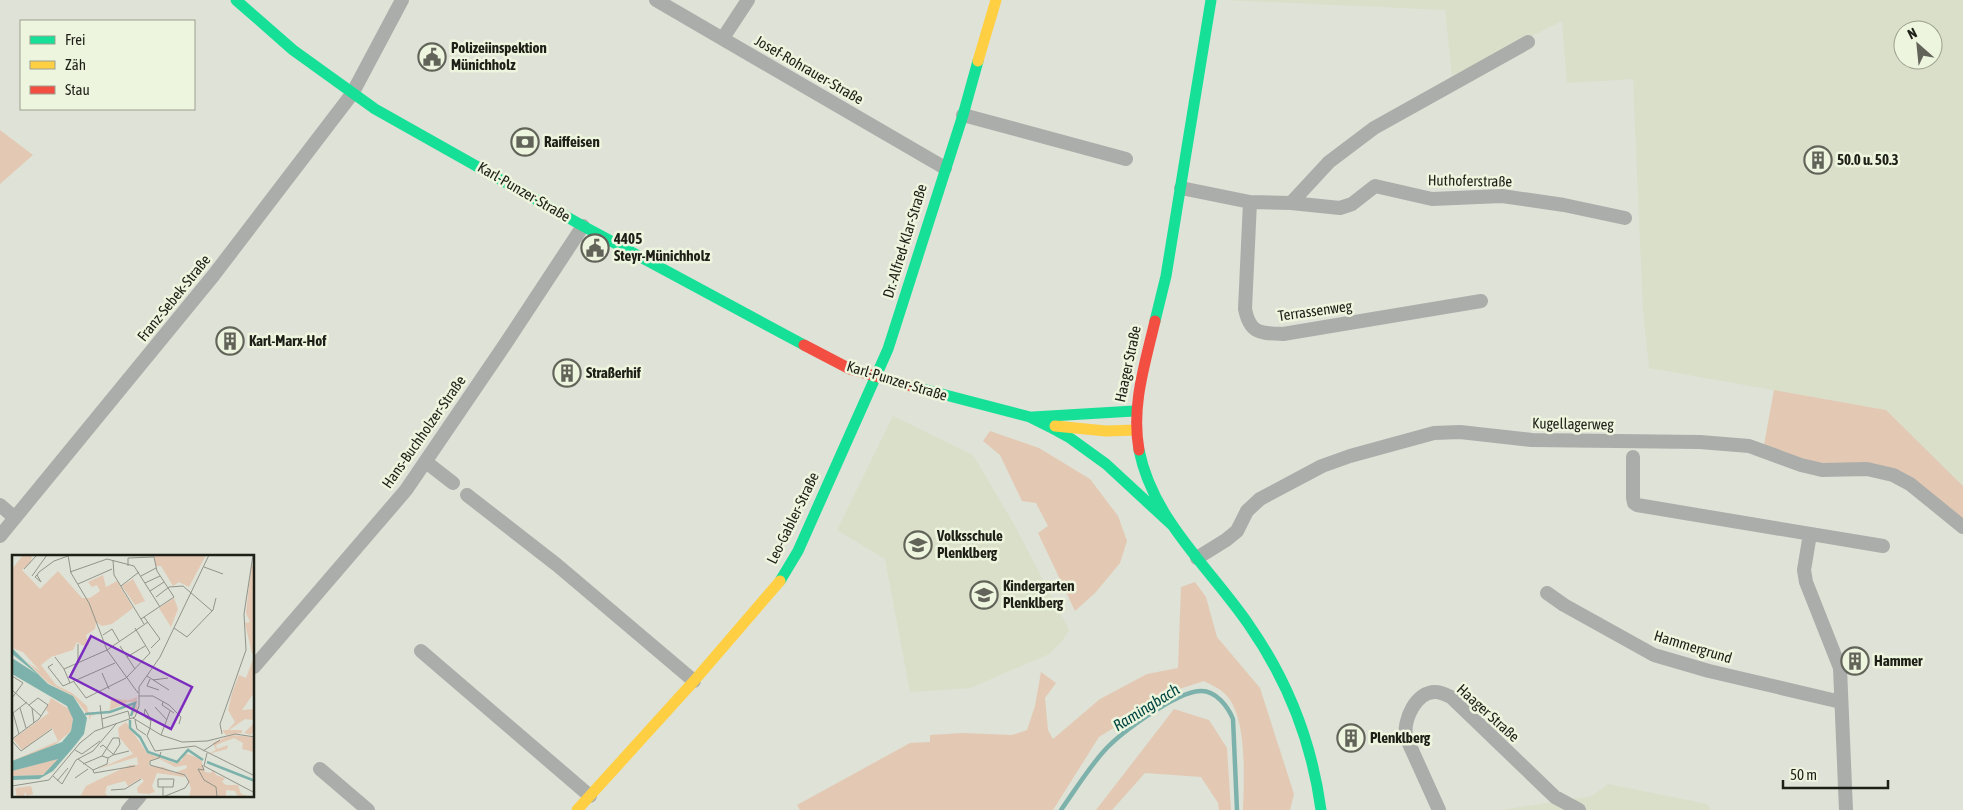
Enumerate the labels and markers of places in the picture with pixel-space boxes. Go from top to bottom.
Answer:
place label: Polizeiinspektion Münichholz [451,39,547,73]
public building icon: Polizeiinspektion Münichholz [417,42,447,72]
bank icon: Raiffeisen [510,127,540,157]
place label: Raiffeisen [544,133,600,150]
building icon: 50.0 u. 50.3 [1803,145,1833,175]
place label: 50.0 u. 50.3 [1837,151,1899,168]
place label: 4405 Steyr-Münichholz [613,230,711,264]
public building icon: 4405 Steyr-Münichholz [580,233,610,263]
building icon: Karl-Marx-Hof [215,326,245,356]
place label: Karl-Marx-Hof [249,332,327,349]
building icon: Straßerhif [552,358,582,388]
place label: Straßerhif [586,364,642,381]
place label: Volksschule Plenklberg [936,527,1003,561]
school or university icon: Volksschule Plenklberg [903,530,933,560]
place label: Kindergarten Plenklberg [1003,577,1075,611]
school or university icon: Kindergarten Plenklberg [969,580,999,610]
building icon: Hammer [1840,646,1870,676]
place label: Hammer [1874,652,1923,669]
building icon: Plenklberg [1336,723,1366,753]
place label: Plenklberg [1370,729,1431,746]

